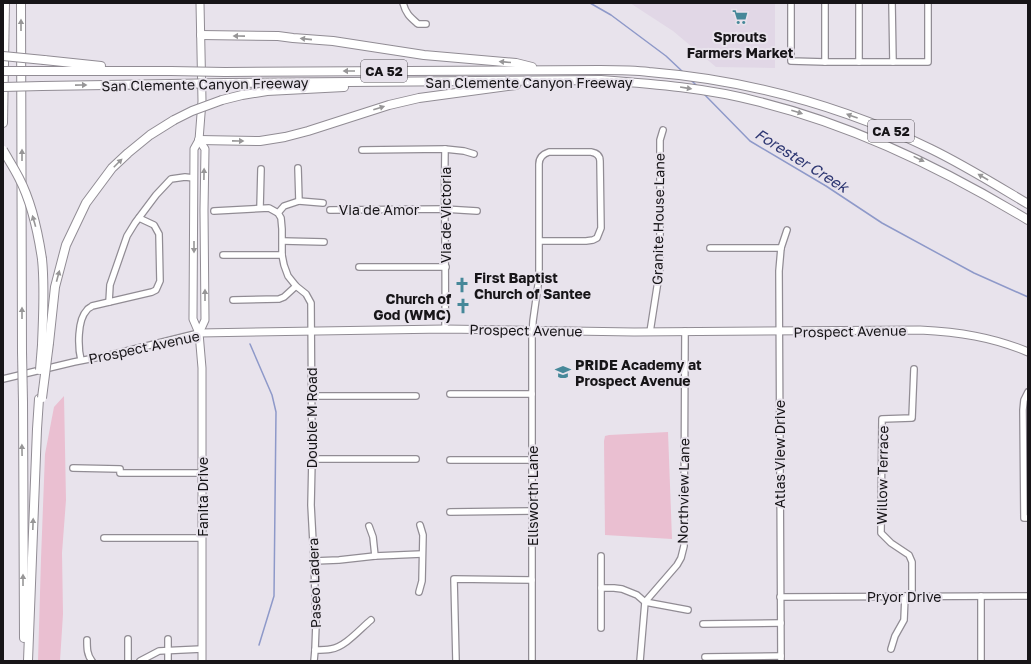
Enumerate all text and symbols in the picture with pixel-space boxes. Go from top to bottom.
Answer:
supermarket icon: Sprouts Farmers Market [731,8,749,26]
one-way arrow [18,18,24,31]
place label: Sprouts Farmers Market [687,28,794,61]
one-way arrow [233,32,245,39]
one-way arrow [300,35,312,42]
one-way arrow [498,58,511,65]
road number: CA 52 [361,60,407,82]
one-way arrow [342,68,355,74]
street label: San Clemente Canyon Freeway [101,74,309,94]
street label: San Clemente Canyon Freeway [425,74,633,91]
one-way arrow [75,82,87,89]
one-way arrow [679,85,692,91]
one-way arrow [374,105,386,111]
one-way arrow [792,110,804,116]
one-way arrow [846,113,858,119]
road number: CA 52 [868,120,914,142]
water label: Forester Creek [752,124,853,197]
one-way arrow [232,138,245,144]
one-way arrow [19,148,25,161]
street label: Granite House Lane [648,153,668,285]
one-way arrow [913,156,924,162]
one-way arrow [113,158,123,168]
street label: Via de Victoria [437,167,454,263]
one-way arrow [201,168,208,180]
one-way arrow [977,173,989,180]
street label: Via de Amor [339,201,420,218]
one-way arrow [31,215,37,227]
one-way arrow [191,241,197,254]
place label: First Baptist Church of Santee [474,269,591,302]
one-way arrow [55,270,61,283]
church icon: First Baptist Church of Santee [453,276,471,294]
one-way arrow [202,288,208,301]
place label: Church of God (WMC) [373,290,452,323]
church icon: Church of God (WMC) [454,297,472,315]
one-way arrow [19,306,25,319]
street label: Prospect Avenue [469,321,583,339]
street label: Prospect Avenue [793,322,907,340]
street label: Prospect Avenue [87,327,201,367]
place label: PRIDE Academy at Prospect Avenue [575,356,702,389]
school or university icon: PRIDE Academy at Prospect Avenue [554,363,572,381]
street label: Double M Road [303,367,320,469]
street label: Atlas View Drive [771,400,788,508]
street label: Willow Terrace [873,425,891,525]
street label: Northview Lane [674,438,692,544]
one-way arrow [19,444,26,456]
street label: Ellsworth Lane [524,446,541,546]
street label: Fanita Drive [194,457,211,537]
one-way arrow [30,518,37,530]
street label: Paseo Ladera [304,538,324,628]
one-way arrow [20,573,26,586]
street label: Pryor Drive [867,588,941,605]

